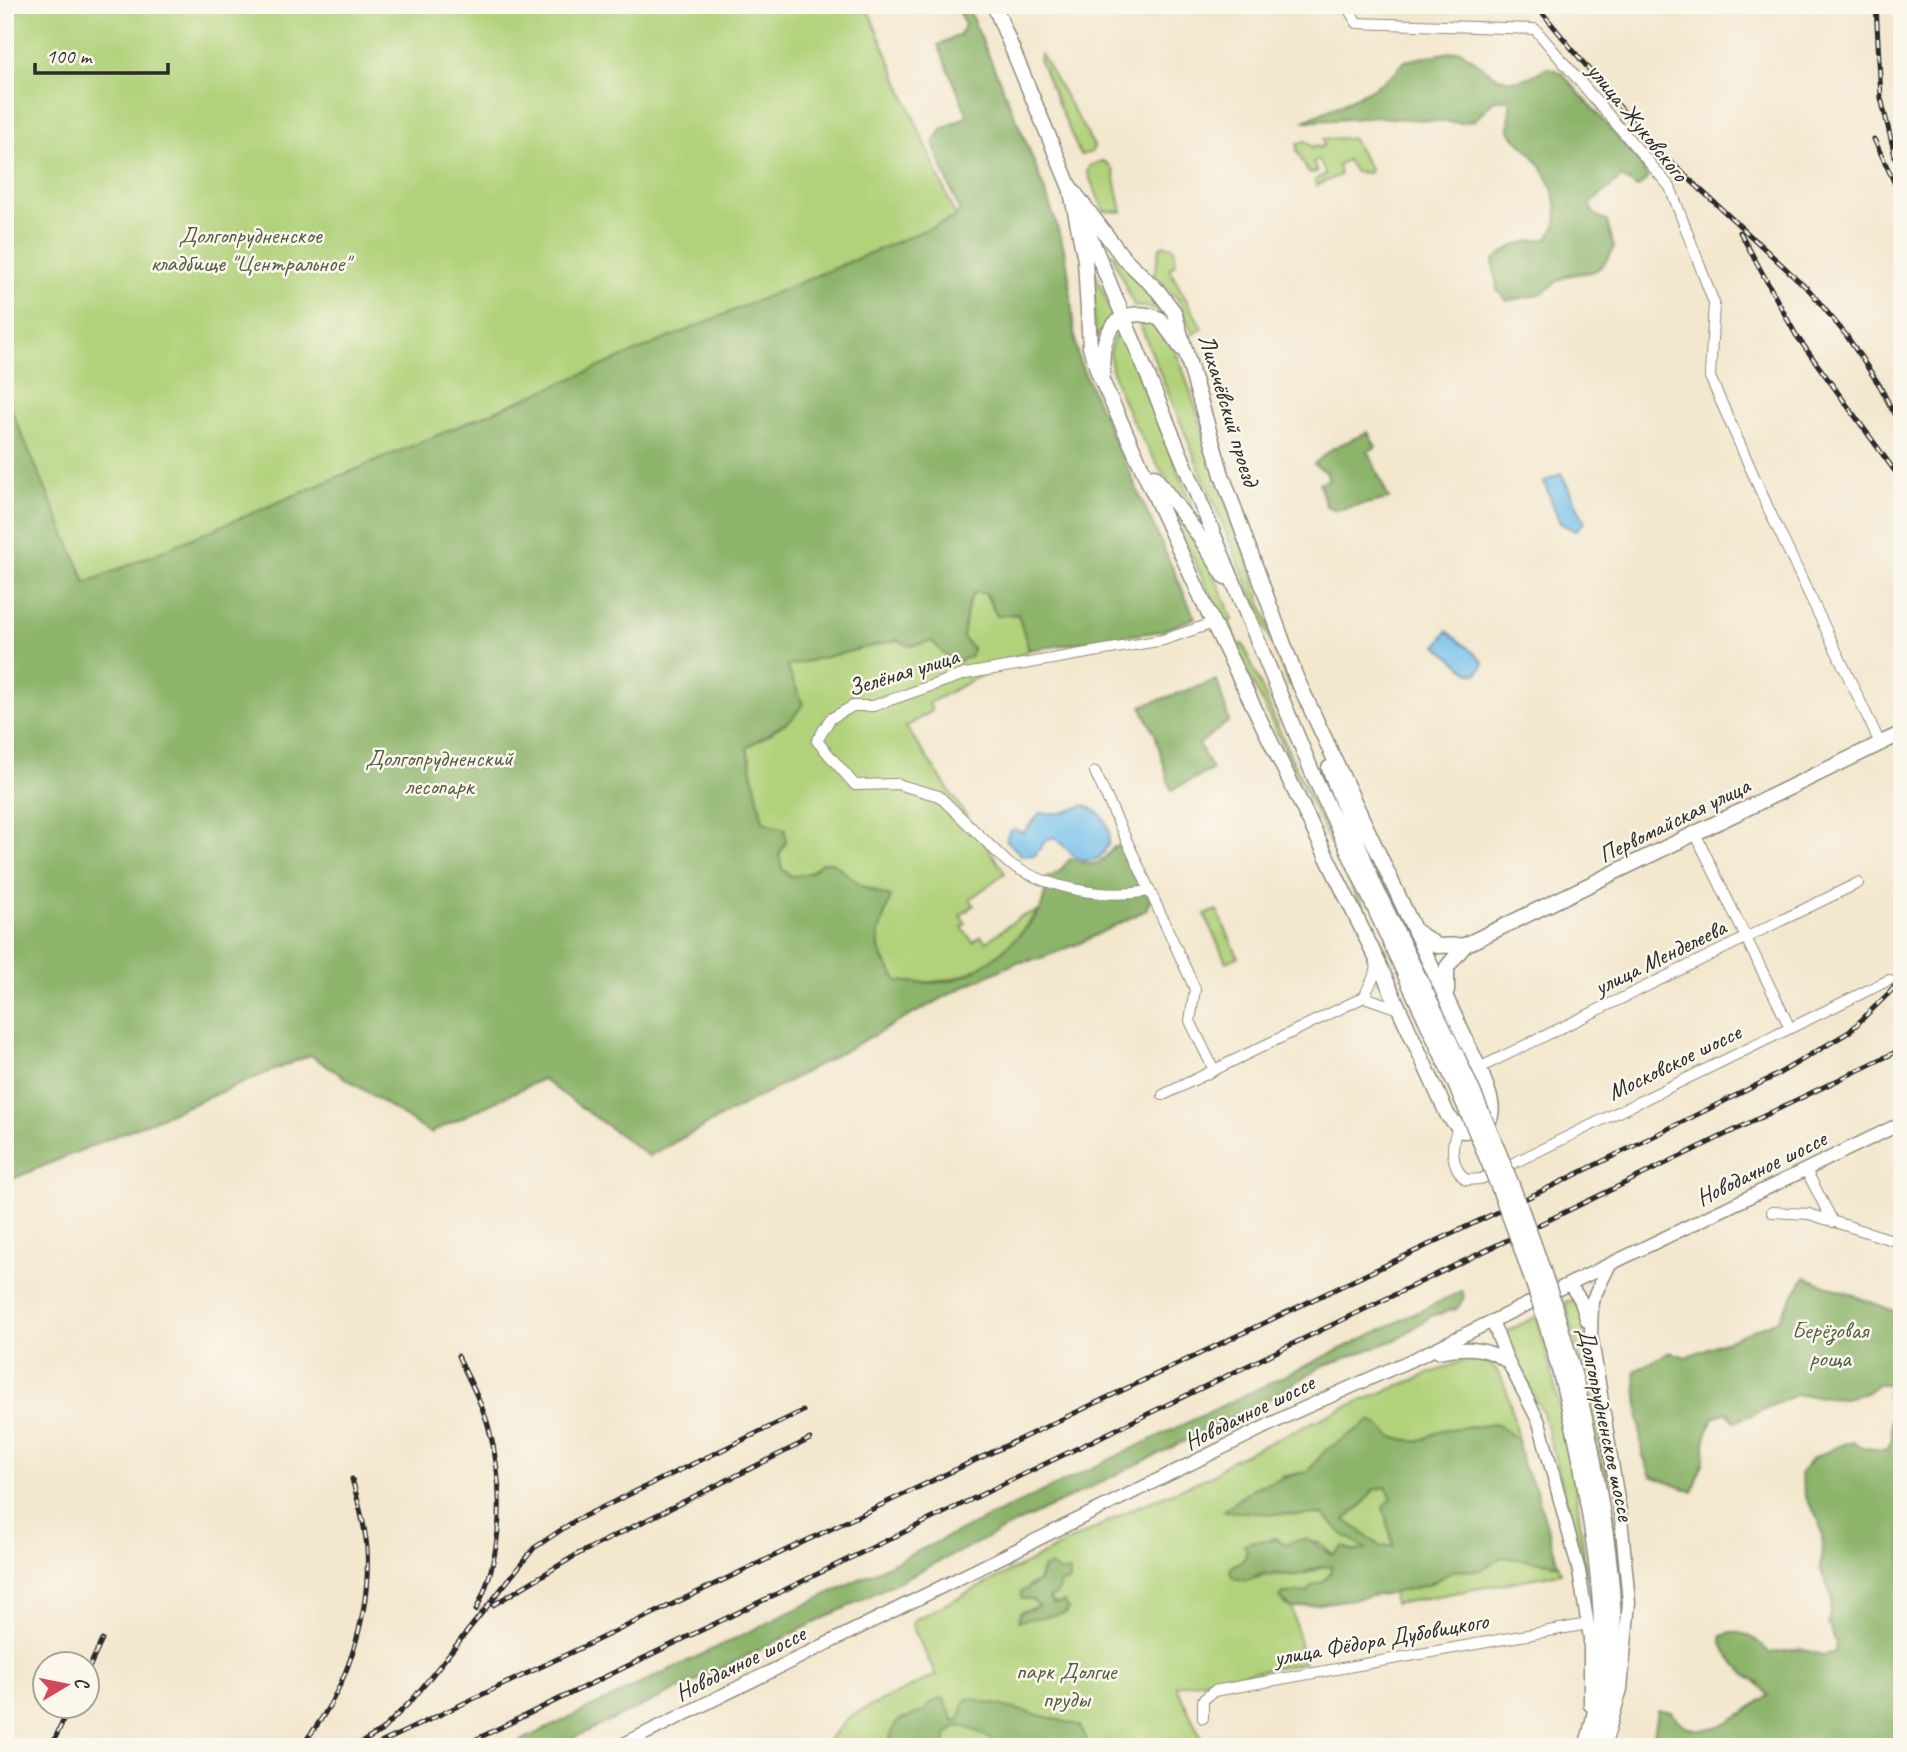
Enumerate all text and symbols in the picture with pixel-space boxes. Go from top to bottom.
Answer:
scale bar [35,32,168,76]
text: 100 m [46,43,93,69]
street label: улица Жуковского [1580,55,1696,189]
park label: Долгопрудненское кладбище "Центральное" [150,220,355,278]
street label: Лихачёвский проезд [1192,330,1267,492]
street label: Зелёная улица [844,641,963,703]
park label: Долгопрудненский лесопарк [365,743,515,801]
street label: Первомайская улица [1593,770,1756,870]
street label: улица Менделеева [1587,912,1732,1003]
street label: Московское шоссе [1603,1016,1747,1107]
street label: Новодачное шоссе [1691,1123,1833,1213]
park label: Берёзовая роща [1792,1315,1870,1373]
street label: Долгопрудненское шоссе [1571,1325,1642,1526]
street label: Новодачное шоссе [1179,1367,1321,1457]
street label: улица Фёдора Дубовицкого [1270,1605,1492,1673]
street label: Новодачное шоссе [670,1618,812,1708]
north arrow [32,1650,102,1720]
park label: парк Долгие пруды [1016,1656,1118,1714]
text: С [69,1676,95,1692]

